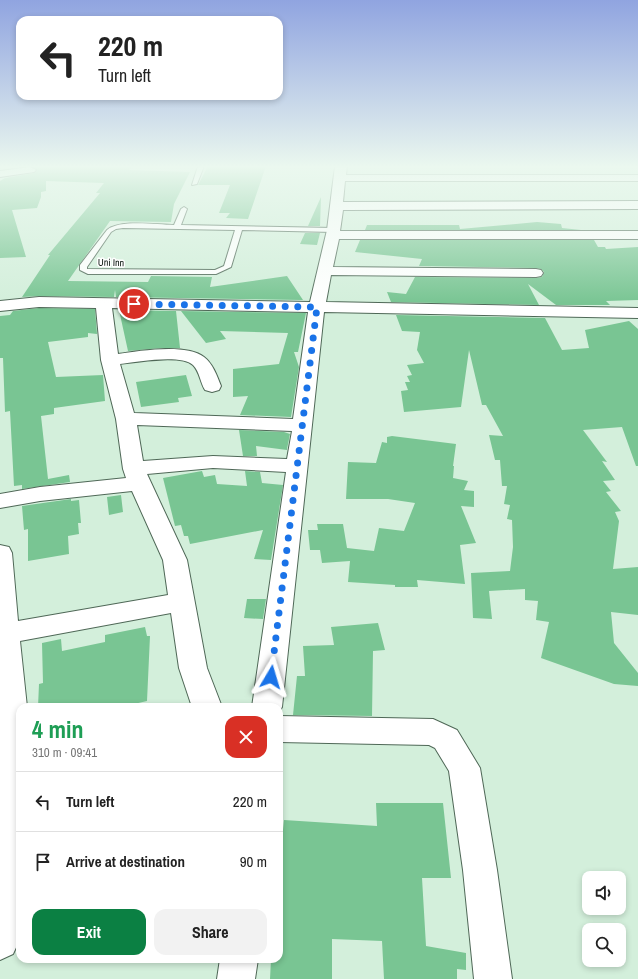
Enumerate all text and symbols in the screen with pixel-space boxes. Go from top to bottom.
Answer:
text: 220 m [98,27,163,65]
icon: left [32,32,84,84]
text: Turn left [98,63,151,88]
street label: Uni Inn [98,256,124,269]
pin [117,287,151,321]
icon: arrive [123,293,145,315]
position arrow [250,656,292,698]
text: 4 min [32,713,83,745]
button: close [225,716,267,758]
text: 310 m · 09:41 [32,744,97,761]
icon: left [32,791,54,813]
text: Turn left [66,791,114,812]
text: 220 m [233,791,267,812]
icon: arrive [32,851,54,873]
text: Arrive at destination [66,851,185,872]
text: 90 m [240,851,267,872]
map controls [582,871,626,967]
button: sound [582,871,626,915]
button: Exit [32,909,146,955]
button: Share [154,909,267,955]
button: search [582,923,626,967]

